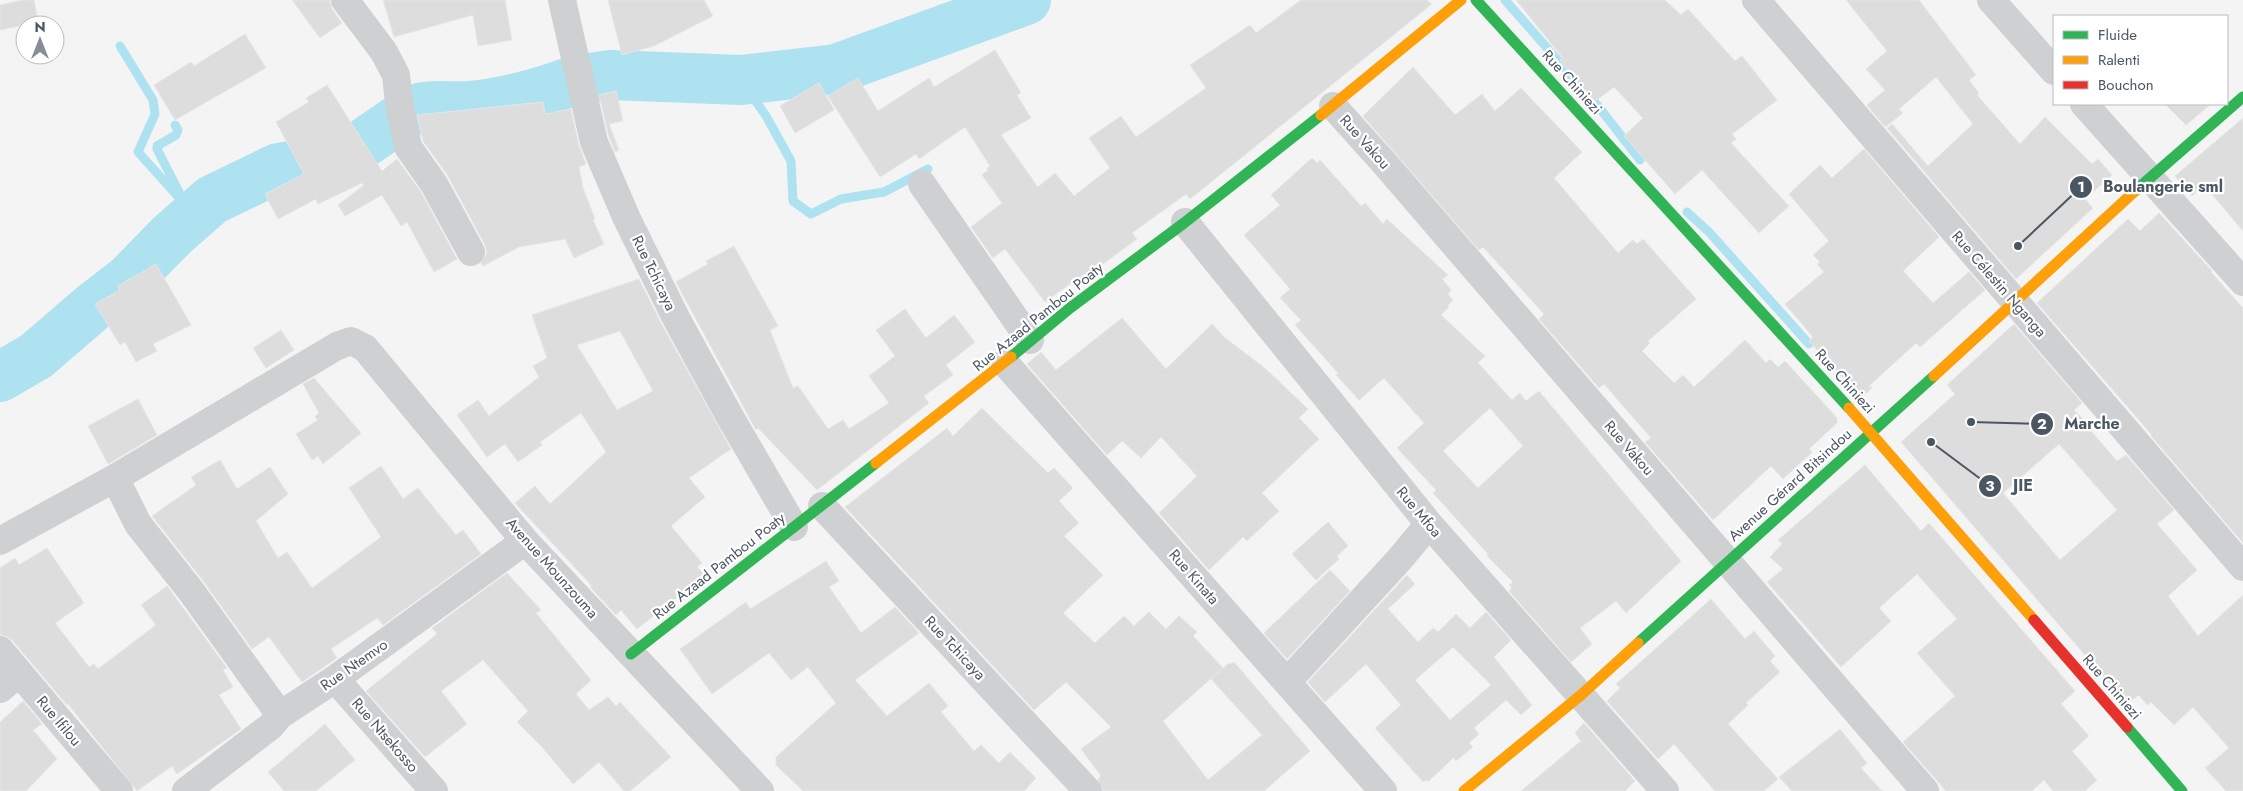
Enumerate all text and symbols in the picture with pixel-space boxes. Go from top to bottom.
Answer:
north arrow [15,15,65,65]
legend [2053,15,2228,105]
text: N [34,17,46,37]
text: Fluide [2098,24,2137,46]
street label: Rue Chiniezi [1537,45,1607,119]
text: Ralenti [2098,49,2140,71]
text: Bouchon [2098,74,2154,96]
street label: Rue Vakou [1335,110,1395,174]
callout: Boulangerie sml [2068,171,2233,202]
text: Boulangerie sml [2103,175,2223,198]
text: 1 [2077,176,2085,198]
street label: Rue Célestin Nganga [1947,226,2051,342]
street label: Rue Tchicaya [626,232,682,314]
street label: Rue Azaad Pambou Poaty [968,257,1108,377]
street label: Rue Chiniezi [1810,344,1880,418]
callout: Marche [2030,408,2130,439]
text: Marche [2064,412,2120,435]
text: 2 [2037,413,2047,435]
street label: Rue Vakou [1599,416,1659,480]
street label: Avenue Gérard Bitsindou [1723,423,1857,547]
callout: JIE [1978,470,2043,501]
text: JIE [2010,474,2033,497]
text: 3 [1985,475,1995,497]
street label: Rue Mfoa [1391,482,1447,542]
street label: Rue Azaad Pambou Poaty [648,507,790,625]
street label: Avenue Mounzouma [501,513,603,623]
street label: Rue Kinata [1164,545,1224,609]
street label: Rue Tchicaya [919,611,991,685]
street label: Rue Ntemvo [316,634,392,696]
street label: Rue Chiniezi [2077,649,2147,725]
street label: Rue Ifilou [31,691,87,751]
street label: Rue Ntsekosso [346,693,424,777]

